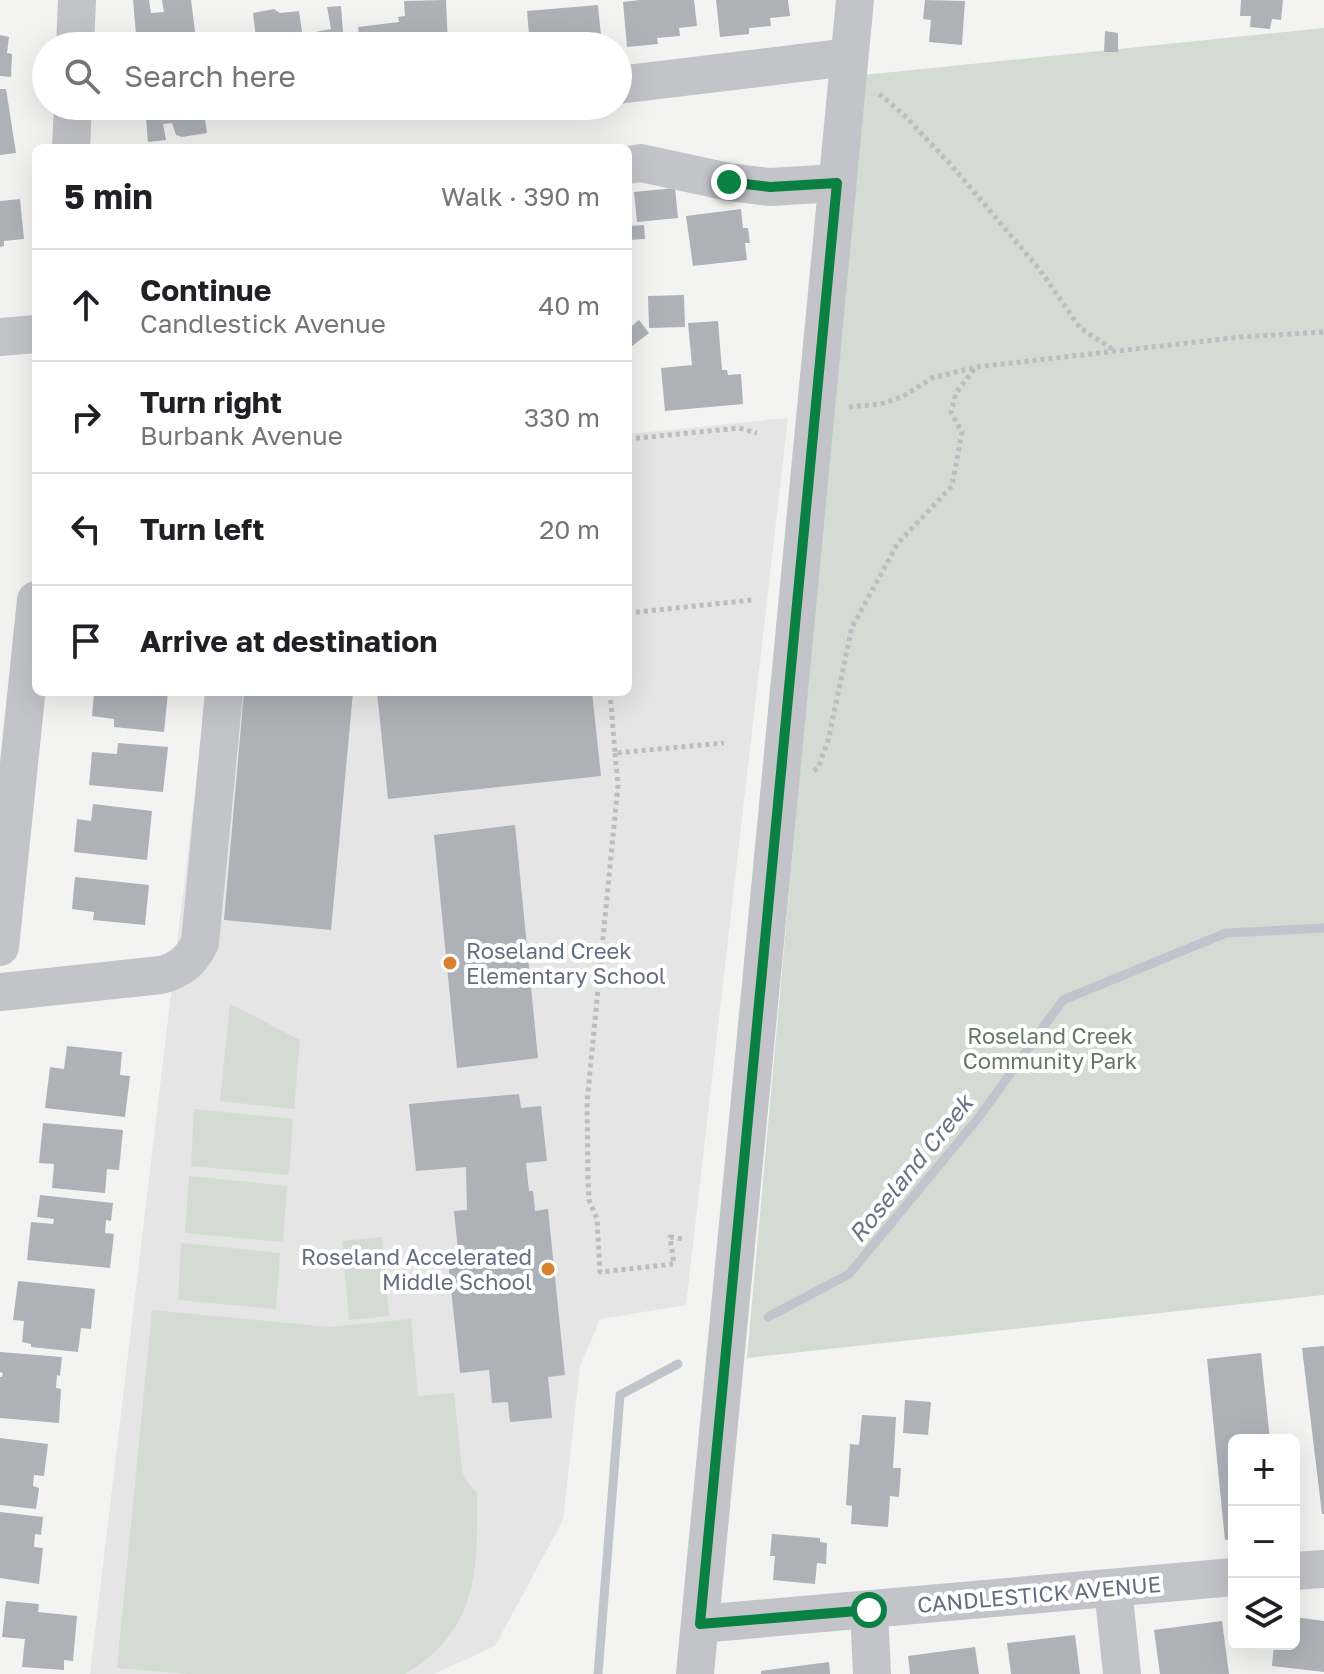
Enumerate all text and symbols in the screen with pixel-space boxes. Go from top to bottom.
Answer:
search box [32,32,632,120]
icon: search [60,54,104,98]
text: Search here [124,58,296,94]
route end [711,164,747,200]
text: 5 min [64,176,153,216]
text: Walk · 390 m [441,181,600,212]
text: Continue [140,272,271,308]
icon: ahead [64,283,108,327]
text: 40 m [539,290,600,321]
text: Candlestick Avenue [140,308,386,339]
text: Turn right [140,384,282,420]
icon: right [64,395,108,439]
text: 330 m [524,402,600,433]
text: Burbank Avenue [140,420,343,451]
icon: left [64,507,108,551]
text: Turn left [140,511,265,547]
text: 20 m [539,514,600,545]
icon: arrive [64,619,108,663]
text: Arrive at destination [140,623,437,659]
place label: Roseland Creek Elementary School [466,937,666,989]
marker: Roseland Creek Elementary School [441,954,459,972]
park label: Roseland Creek Community Park [963,1022,1137,1074]
water label: Roseland Creek [842,1087,980,1247]
place label: Roseland Accelerated Middle School [301,1243,532,1295]
marker: Roseland Accelerated Middle School [539,1260,557,1278]
map controls [1228,1434,1300,1650]
button: + [1228,1434,1300,1506]
button: − [1228,1506,1300,1578]
street label: CANDLESTICK AVENUE [916,1570,1162,1618]
button: layers [1228,1578,1300,1650]
route start [851,1592,887,1628]

